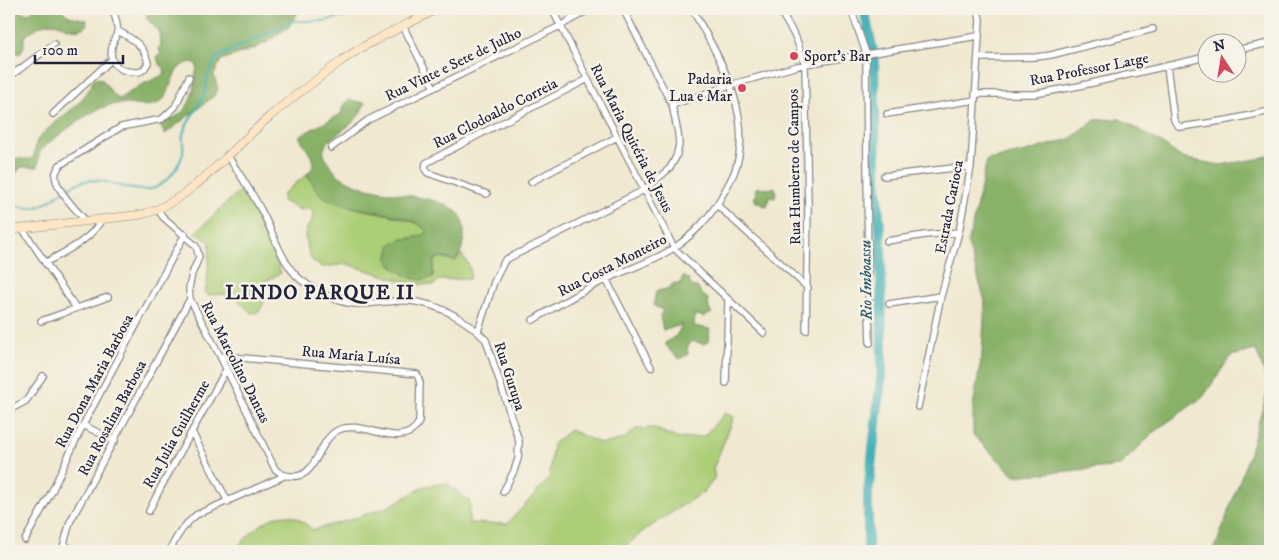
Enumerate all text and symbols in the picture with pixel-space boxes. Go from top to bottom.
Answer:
street label: Rua Vinte e Sete de Julho [382,23,524,106]
scale bar [35,32,122,64]
north arrow [1196,32,1246,82]
text: N [1212,36,1227,56]
text: 100 m [42,41,78,60]
place label: Sport's Bar [804,47,871,66]
street label: Rua Professor Latge [1028,49,1150,90]
marker: Sport's Bar [788,50,800,62]
street label: Rua Maria Quitéria de Jesus [586,61,677,216]
place label: Padaria Lua e Mar [669,70,733,106]
street label: Rua Clodoaldo Correia [430,74,561,153]
marker: Padaria Lua e Mar [736,82,748,94]
street label: Rua Humberto de Campos [784,89,805,245]
street label: Estrada Carioca [931,158,968,256]
street label: Rua Costa Monteiro [555,230,670,301]
water label: Rio Imboassu [855,240,877,321]
district label: LINDO PARQUE II [225,281,415,306]
street label: Rua Marcolino Dantas [197,298,275,426]
street label: Rua Dona Maria Barbosa [51,310,138,451]
street label: Rua Gurupa [489,339,530,414]
street label: Rua Maria Luísa [301,342,402,369]
street label: Rua Rosalina Barbosa [74,357,151,479]
street label: Rua Julia Guilherme [139,377,214,492]

